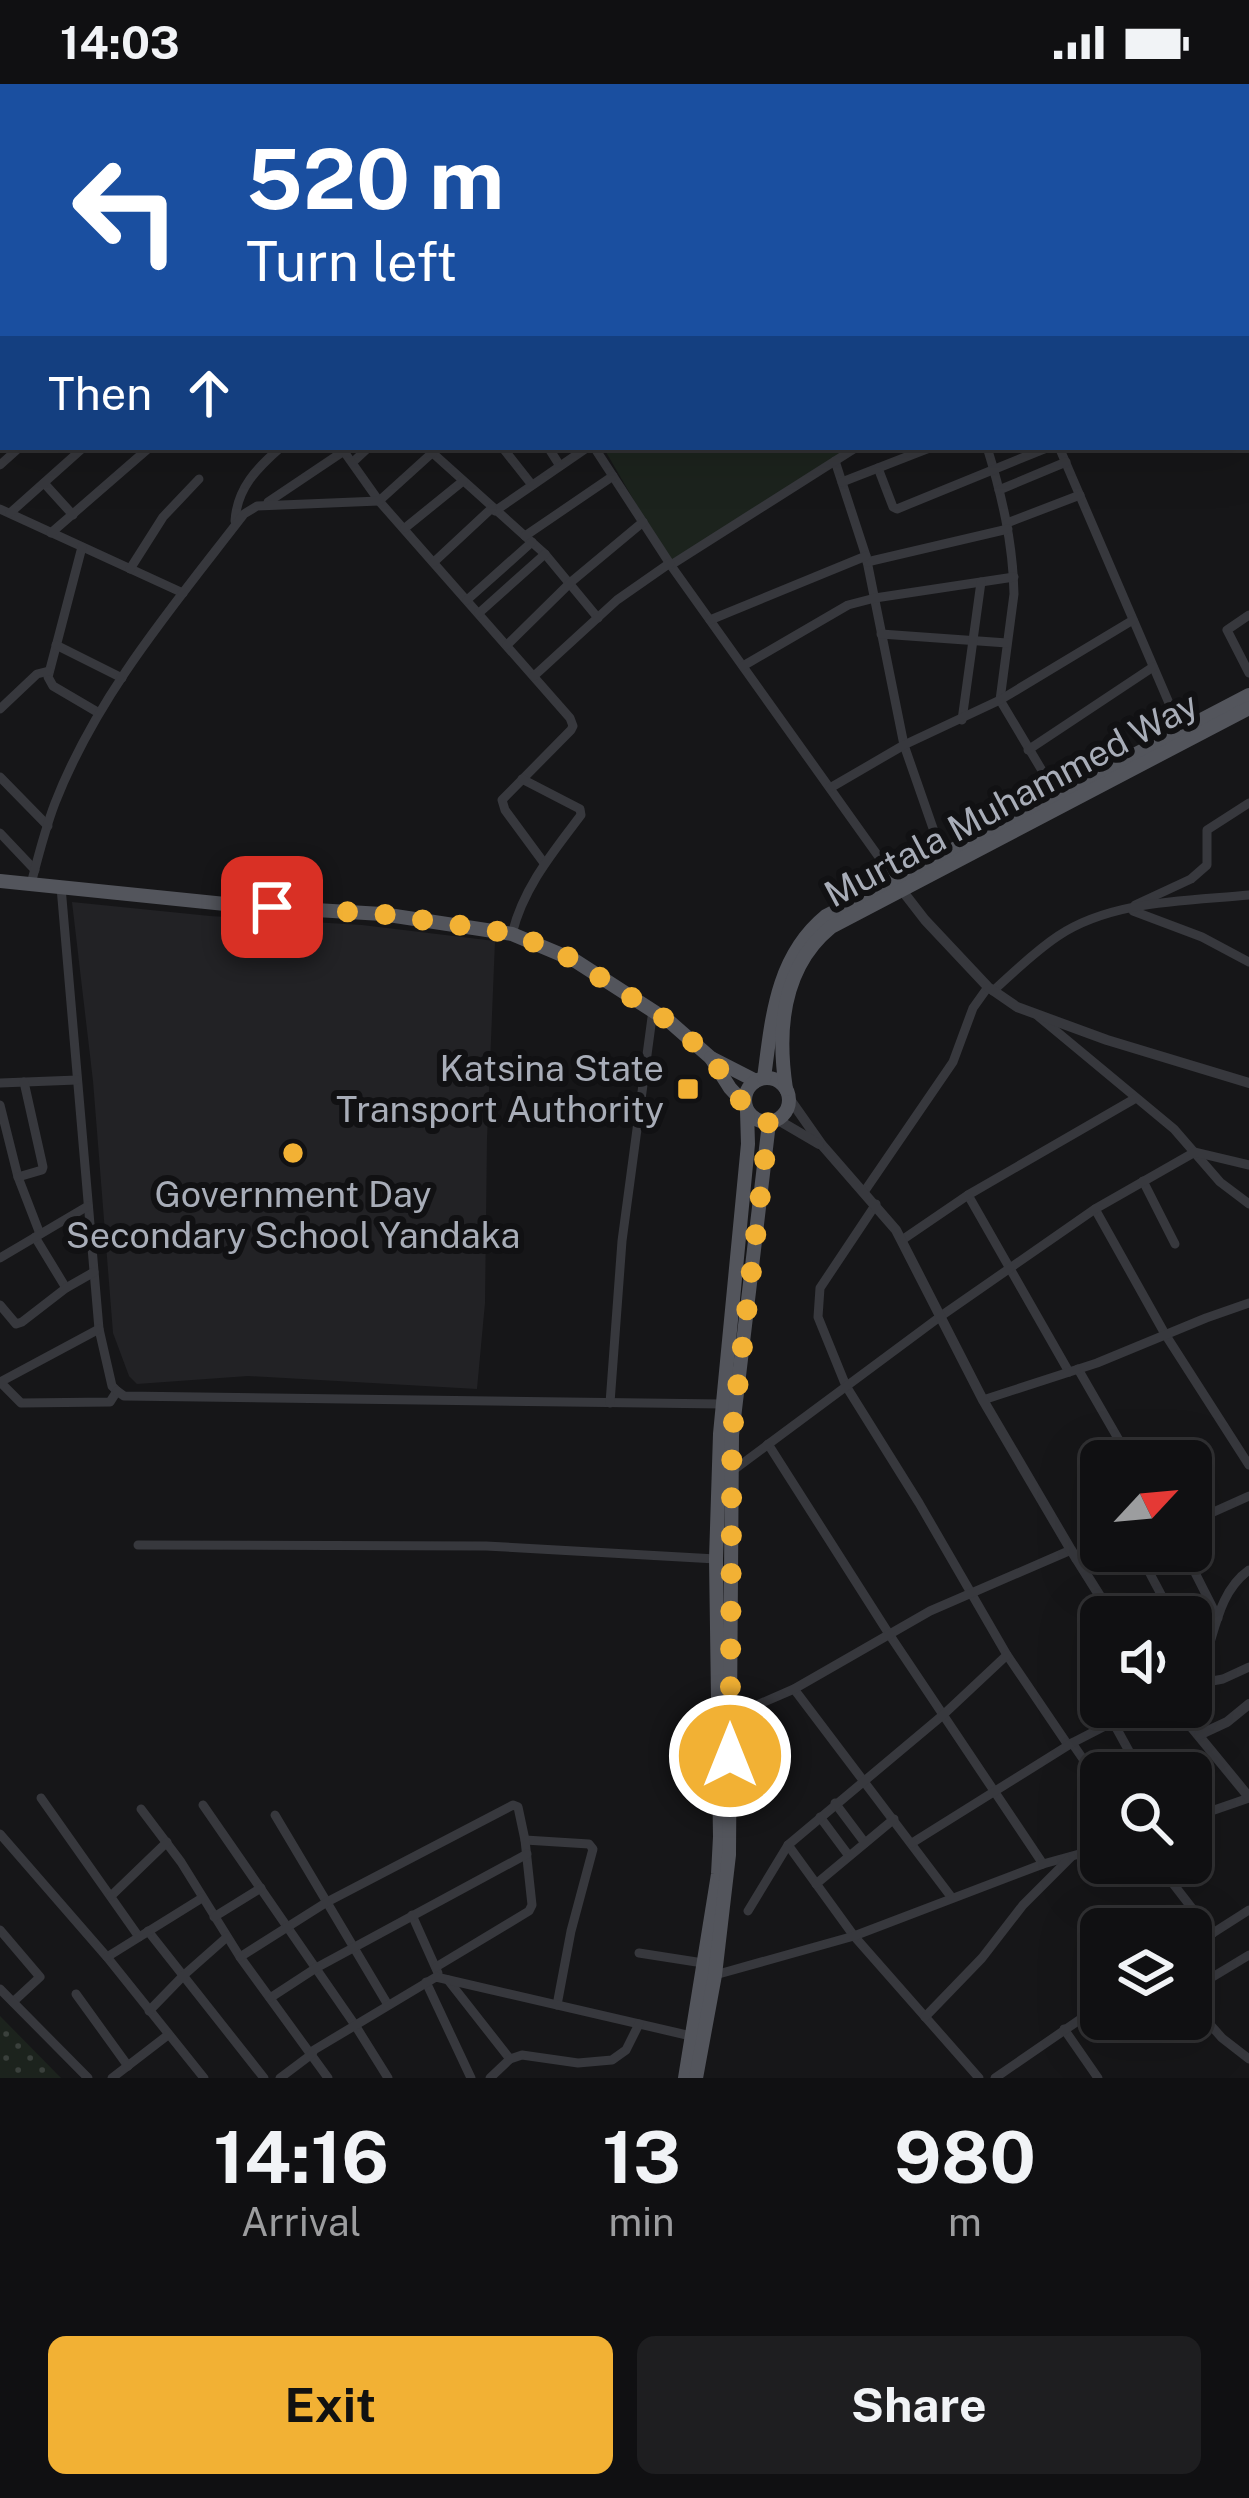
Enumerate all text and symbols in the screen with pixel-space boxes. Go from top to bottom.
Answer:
text: 14:03 [60,16,180,69]
text: 520 m [246,129,504,228]
icon: left [48,132,204,288]
text: Turn left [246,230,457,293]
icon: ahead [176,360,242,426]
text: Then [48,367,152,420]
street label: Murtala Muhammed Way [817,683,1205,915]
pin [221,856,323,958]
icon: arrive [239,874,305,940]
place label: Katsina State Transport Authority [336,1047,664,1130]
marker: Katsina State Transport Authority [675,1076,701,1102]
marker: Government Day Secondary School Yandaka [280,1140,306,1166]
place label: Government Day Secondary School Yandaka [66,1173,520,1256]
north arrow [1080,1440,1212,1572]
map controls [1080,1440,1212,2040]
button: sound [1080,1596,1212,1728]
position arrow [667,1693,793,1819]
button: search [1080,1752,1212,1884]
button: layers [1080,1908,1212,2040]
text: 14:16 [213,2115,389,2199]
text: 13 [602,2115,681,2199]
text: 980 [894,2115,1036,2199]
text: Arrival [241,2199,361,2245]
text: min [608,2199,675,2245]
text: m [948,2199,982,2245]
button: Exit [48,2336,613,2474]
button: Share [637,2336,1201,2474]

